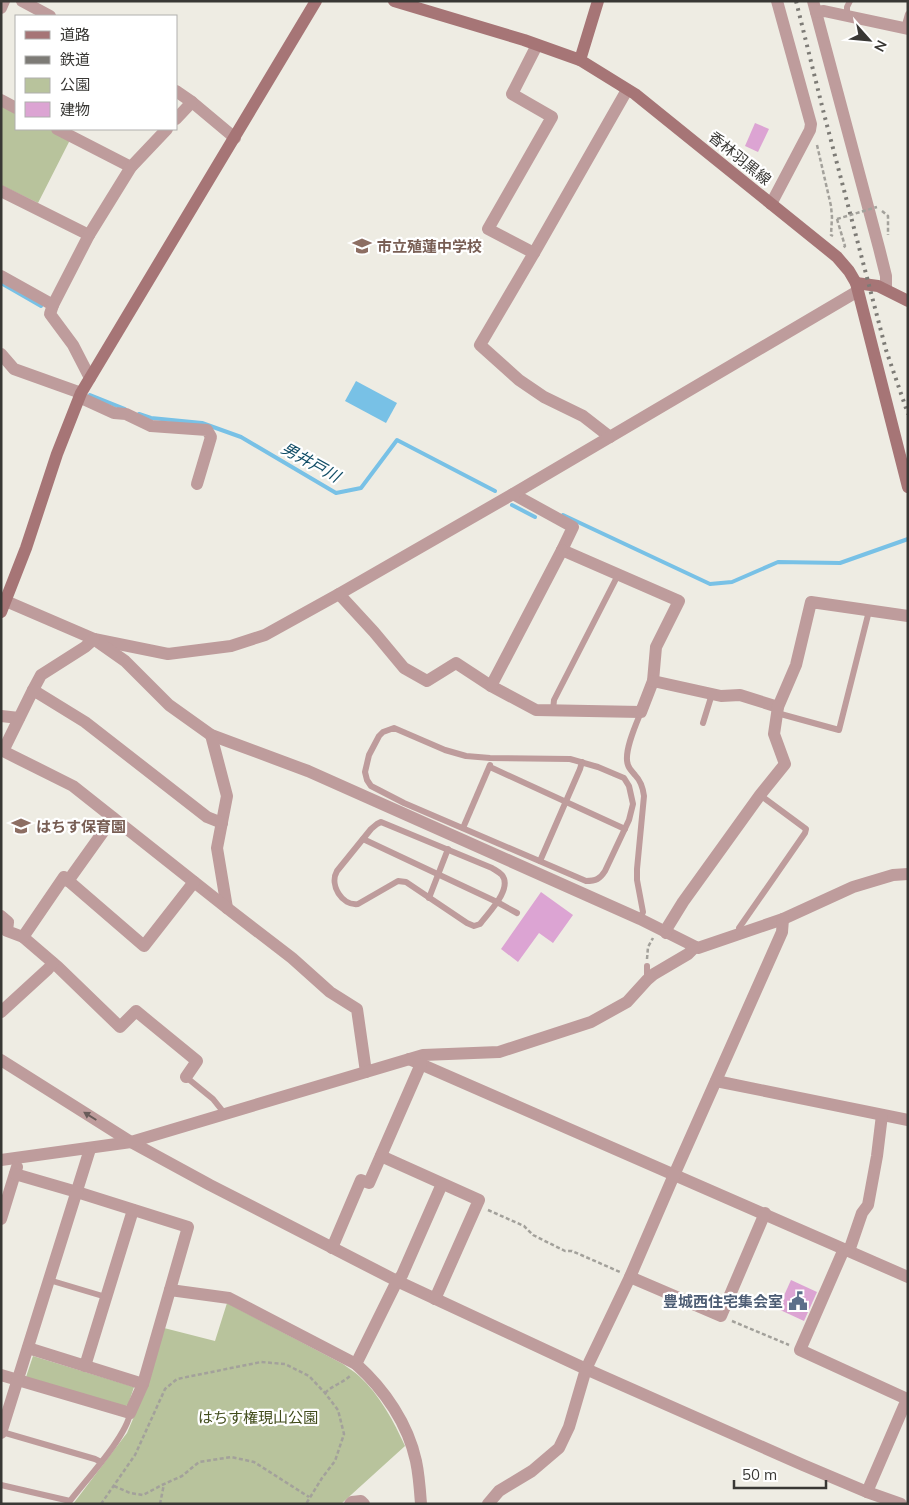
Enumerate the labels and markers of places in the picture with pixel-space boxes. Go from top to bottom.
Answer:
school or university icon: 市立殖蓮中学校 [351,235,373,257]
place label: 市立殖蓮中学校 [377,237,482,256]
school or university icon: はちす保育園 [10,815,32,837]
place label: はちす保育園 [36,817,126,836]
public building icon: 豊城西住宅集会室 [787,1290,809,1312]
place label: 豊城西住宅集会室 [663,1292,783,1311]

